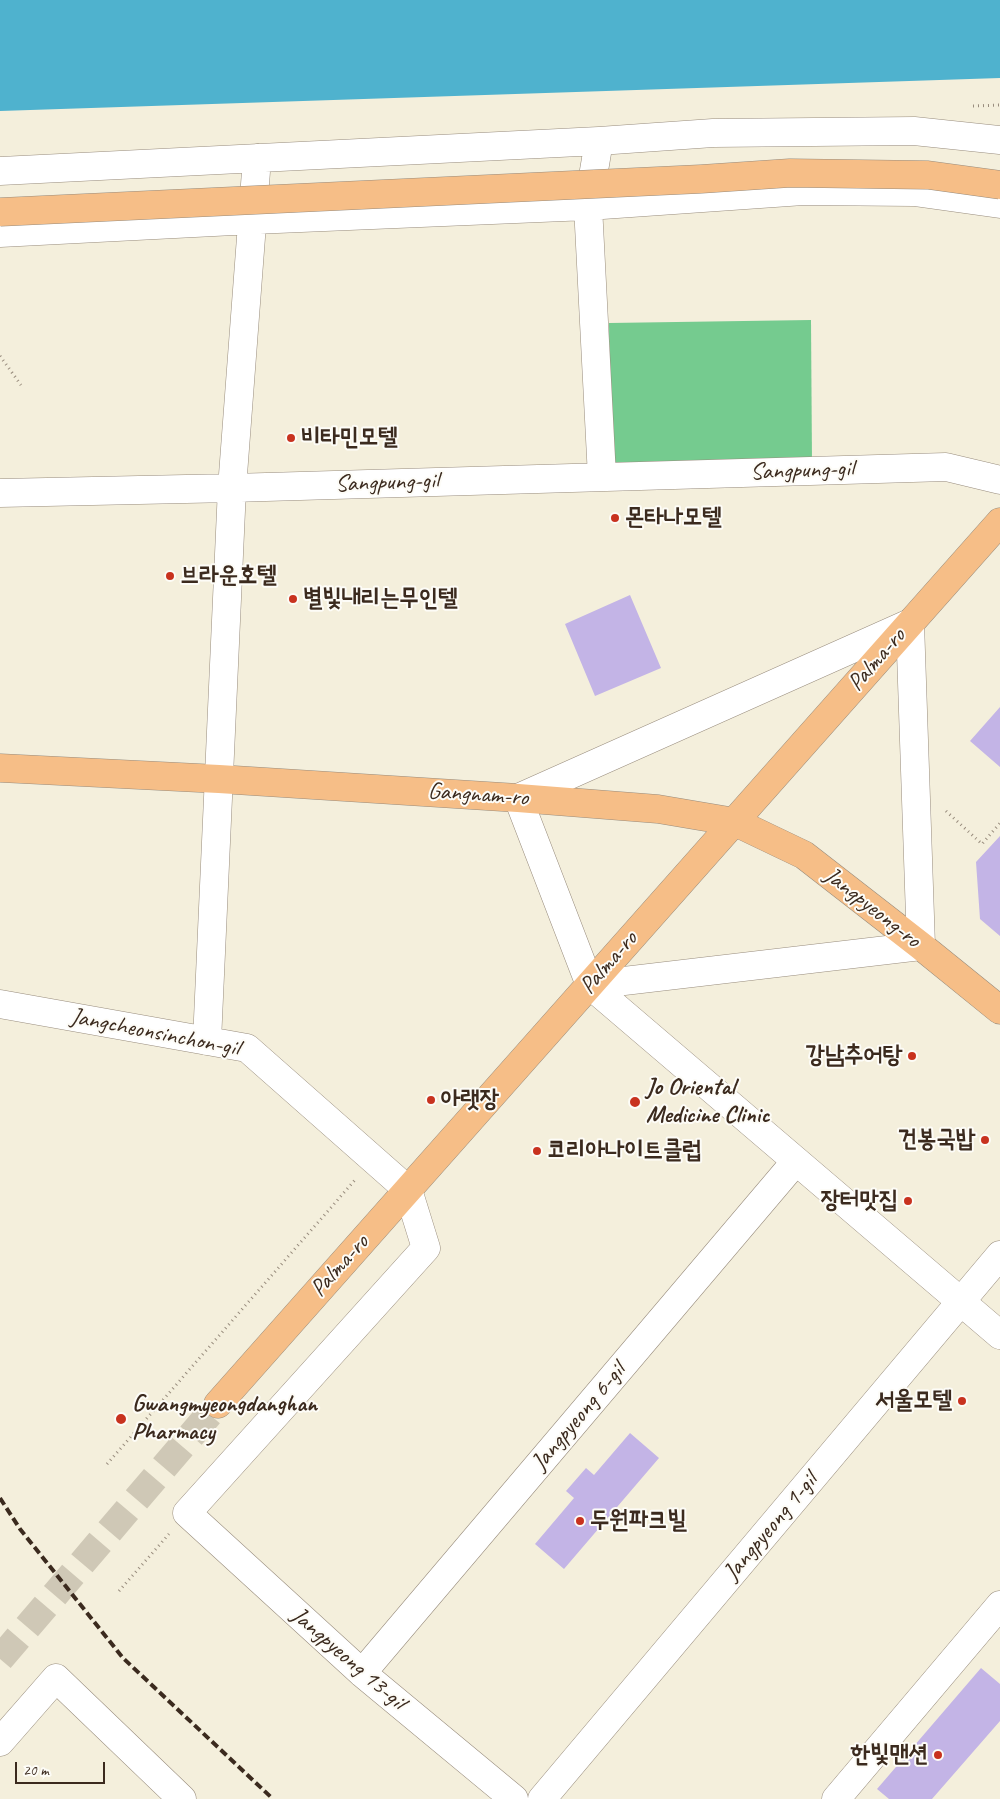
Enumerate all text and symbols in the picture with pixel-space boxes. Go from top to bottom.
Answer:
place label: 비타민모텔 [301,424,398,452]
marker: 비타민모텔 [285,432,297,444]
street label: Sangpung-gil [750,455,854,487]
street label: Sangpung-gil [335,467,439,499]
place label: 몬타나모텔 [625,504,722,532]
marker: 몬타나모텔 [609,512,621,524]
place label: 브라운호텔 [180,562,277,590]
marker: 브라운호텔 [164,570,176,582]
place label: 별빛내리는무인텔 [303,585,458,613]
marker: 별빛내리는무인텔 [287,593,299,605]
street label: Palma-ro [842,623,912,697]
street label: Gangnam-ro [427,777,529,813]
street label: Jangpyeong-ro [818,861,926,955]
street label: Palma-ro [574,926,644,1000]
street label: Jangcheonsinchon-gil [68,1003,242,1063]
place label: 강남추어탕 [805,1042,902,1070]
marker: 강남추어탕 [906,1050,918,1062]
place label: Jo Oriental Medicine Clinic [646,1074,769,1130]
place label: 아랫장 [441,1086,499,1114]
marker: 아랫장 [425,1094,437,1106]
marker: Jo Oriental Medicine Clinic [628,1095,642,1109]
place label: 건봉국밥 [898,1126,975,1154]
marker: 건봉국밥 [979,1134,991,1146]
place label: 코리아나이트클럽 [547,1137,702,1165]
marker: 코리아나이트클럽 [531,1145,543,1157]
place label: 장터맛집 [821,1187,898,1215]
marker: 장터맛집 [902,1195,914,1207]
street label: Palma-ro [305,1229,375,1303]
street label: Jangpyeong 6-gil [526,1357,632,1477]
place label: 서울모텔 [875,1387,952,1415]
place label: Gwangmyeongdanghan Pharmacy [132,1391,317,1447]
marker: 서울모텔 [956,1395,968,1407]
marker: Gwangmyeongdanghan Pharmacy [114,1412,128,1426]
street label: Jangpyeong 1-gil [718,1467,824,1587]
place label: 두원파크빌 [590,1507,687,1535]
marker: 두원파크빌 [574,1515,586,1527]
street label: Jangpyeong 13-gil [285,1601,411,1717]
place label: 한빛맨션 [851,1741,928,1769]
marker: 한빛맨션 [932,1749,944,1761]
scale bar [18,1752,108,1784]
text: 20 m [23,1761,49,1780]

